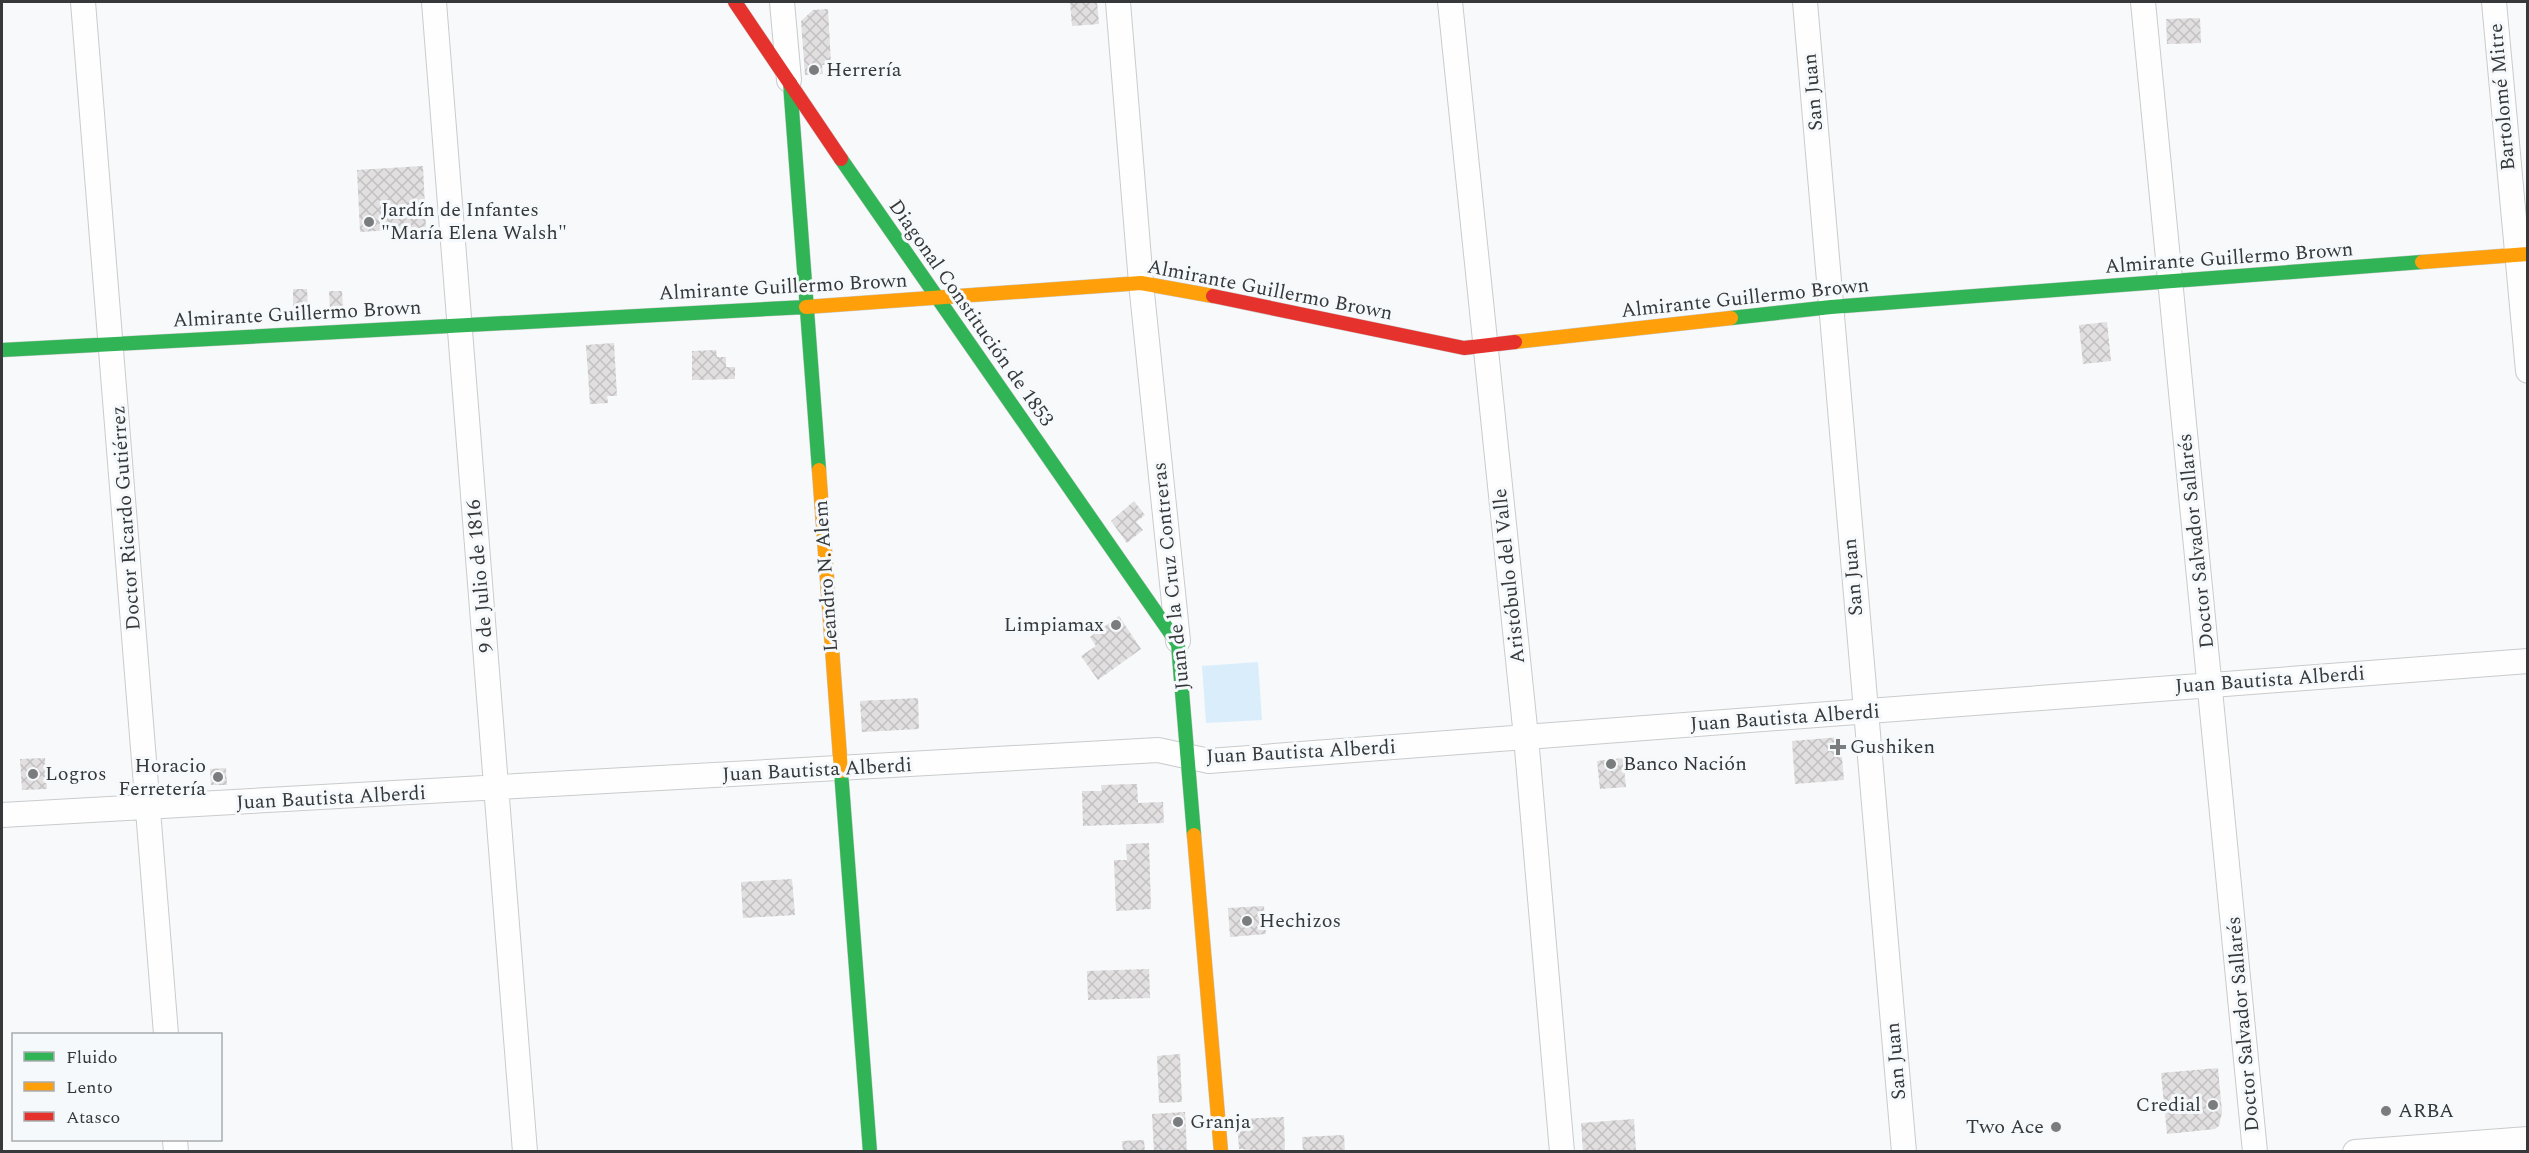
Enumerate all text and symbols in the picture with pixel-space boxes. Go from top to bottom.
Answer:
street label: Bartolomé Mitre [2481,22,2523,172]
street label: San Juan [1795,52,1831,132]
place label: Herrería [826,55,902,85]
marker: Herrería [807,63,821,77]
street label: Diagonal Constitución de 1853 [881,193,1061,433]
place label: Jardín de Infantes "María Elena Walsh" [381,195,567,248]
marker: Jardín de Infantes "María Elena Walsh" [362,215,376,229]
street label: Almirante Guillermo Brown [2104,234,2354,282]
street label: Almirante Guillermo Brown [1145,252,1395,328]
street label: Almirante Guillermo Brown [658,265,908,309]
street label: Almirante Guillermo Brown [1620,270,1870,326]
street label: Almirante Guillermo Brown [172,292,422,336]
street label: Doctor Ricardo Gutiérrez [103,405,149,631]
street label: Doctor Salvador Sallarés [2170,432,2222,650]
street label: Juan de la Cruz Contreras [1144,461,1198,691]
street label: Aristóbulo del Valle [1485,487,1533,665]
street label: 9 de Julio de 1816 [458,498,502,654]
street label: Leandro N. Alem [806,499,846,653]
street label: San Juan [1835,537,1871,617]
place label: Limpiamax [1004,610,1104,640]
marker: Limpiamax [1109,618,1123,632]
street label: Juan Bautista Alberdi [2174,658,2366,702]
street label: Juan Bautista Alberdi [1689,696,1881,740]
street label: Juan Bautista Alberdi [1205,732,1397,772]
place label: Gushiken [1850,732,1935,762]
marker: Gushiken [1831,740,1845,754]
place label: Banco Nación [1623,749,1747,779]
street label: Juan Bautista Alberdi [721,750,913,790]
place label: Horacio Ferretería [118,751,206,804]
marker: Banco Nación [1604,757,1618,771]
place label: Logros [45,759,107,789]
marker: Logros [26,767,40,781]
marker: Horacio Ferretería [211,770,225,784]
street label: Juan Bautista Alberdi [235,778,427,818]
place label: Hechizos [1259,906,1341,936]
marker: Hechizos [1240,914,1254,928]
street label: Doctor Salvador Sallarés [2219,915,2267,1133]
street label: San Juan [1878,1021,1914,1101]
legend [12,1033,222,1141]
text: Fluido [66,1044,118,1071]
text: Lento [66,1074,113,1101]
place label: Credial [2136,1090,2201,1120]
place label: ARBA [2398,1096,2454,1126]
marker: Credial [2206,1098,2220,1112]
text: Atasco [66,1104,120,1131]
marker: ARBA [2379,1104,2393,1118]
place label: Granja [1190,1107,1251,1137]
place label: Two Ace [1966,1112,2044,1142]
marker: Granja [1171,1115,1185,1129]
marker: Two Ace [2049,1120,2063,1134]

